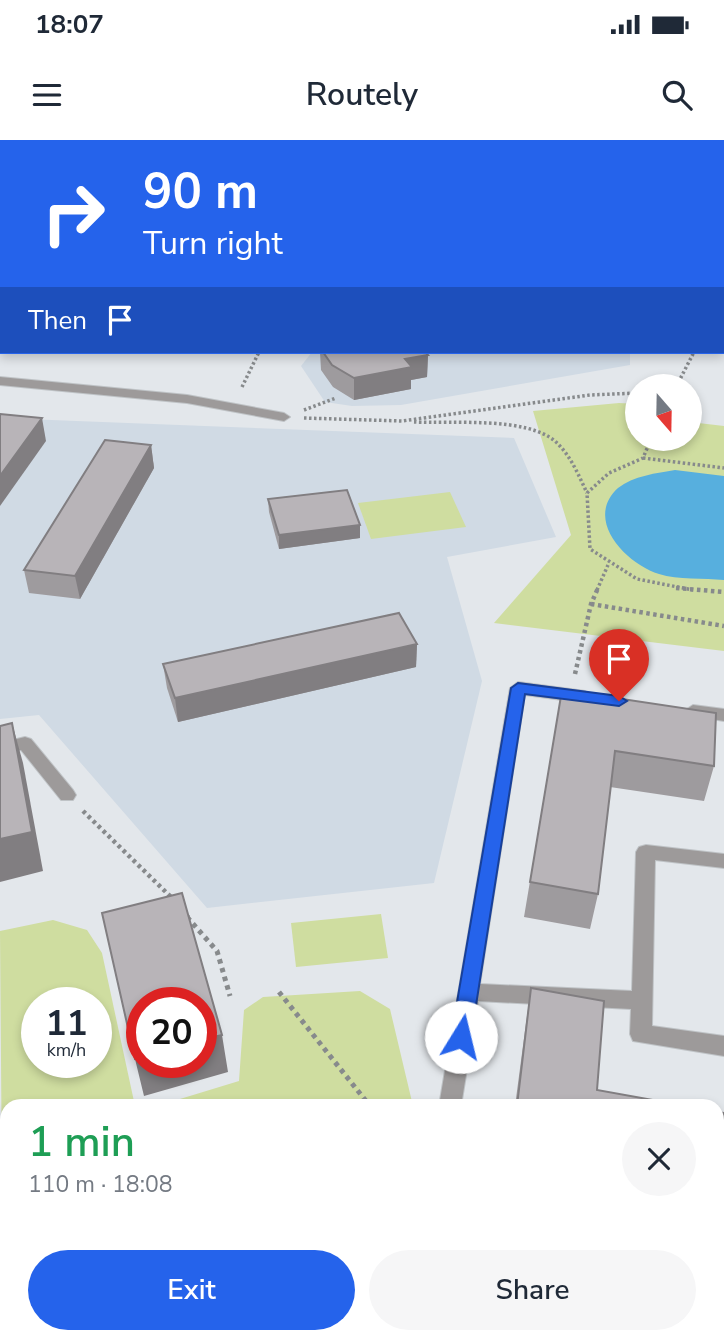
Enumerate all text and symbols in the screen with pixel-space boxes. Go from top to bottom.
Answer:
text: 18:07 [35,7,104,42]
text: Routely [306,73,418,116]
icon: menu [28,76,66,114]
icon: search [658,76,696,114]
text: 90 m [143,158,258,225]
icon: right [28,168,119,259]
text: Turn right [143,222,283,265]
icon: arrive [101,301,139,339]
text: Then [28,303,87,338]
north arrow [625,374,702,452]
map controls [625,374,702,451]
pin [589,629,649,701]
icon: arrive [600,640,638,678]
speed limit sign: 20 [126,987,217,1078]
text: 11 [45,1000,88,1047]
position arrow [424,1000,498,1074]
text: km/h [47,1038,86,1062]
text: 1 min [28,1114,135,1171]
button: close [622,1122,696,1196]
text: 110 m · 18:08 [28,1169,173,1200]
button: Exit [28,1250,355,1330]
button: Share [369,1250,696,1330]

